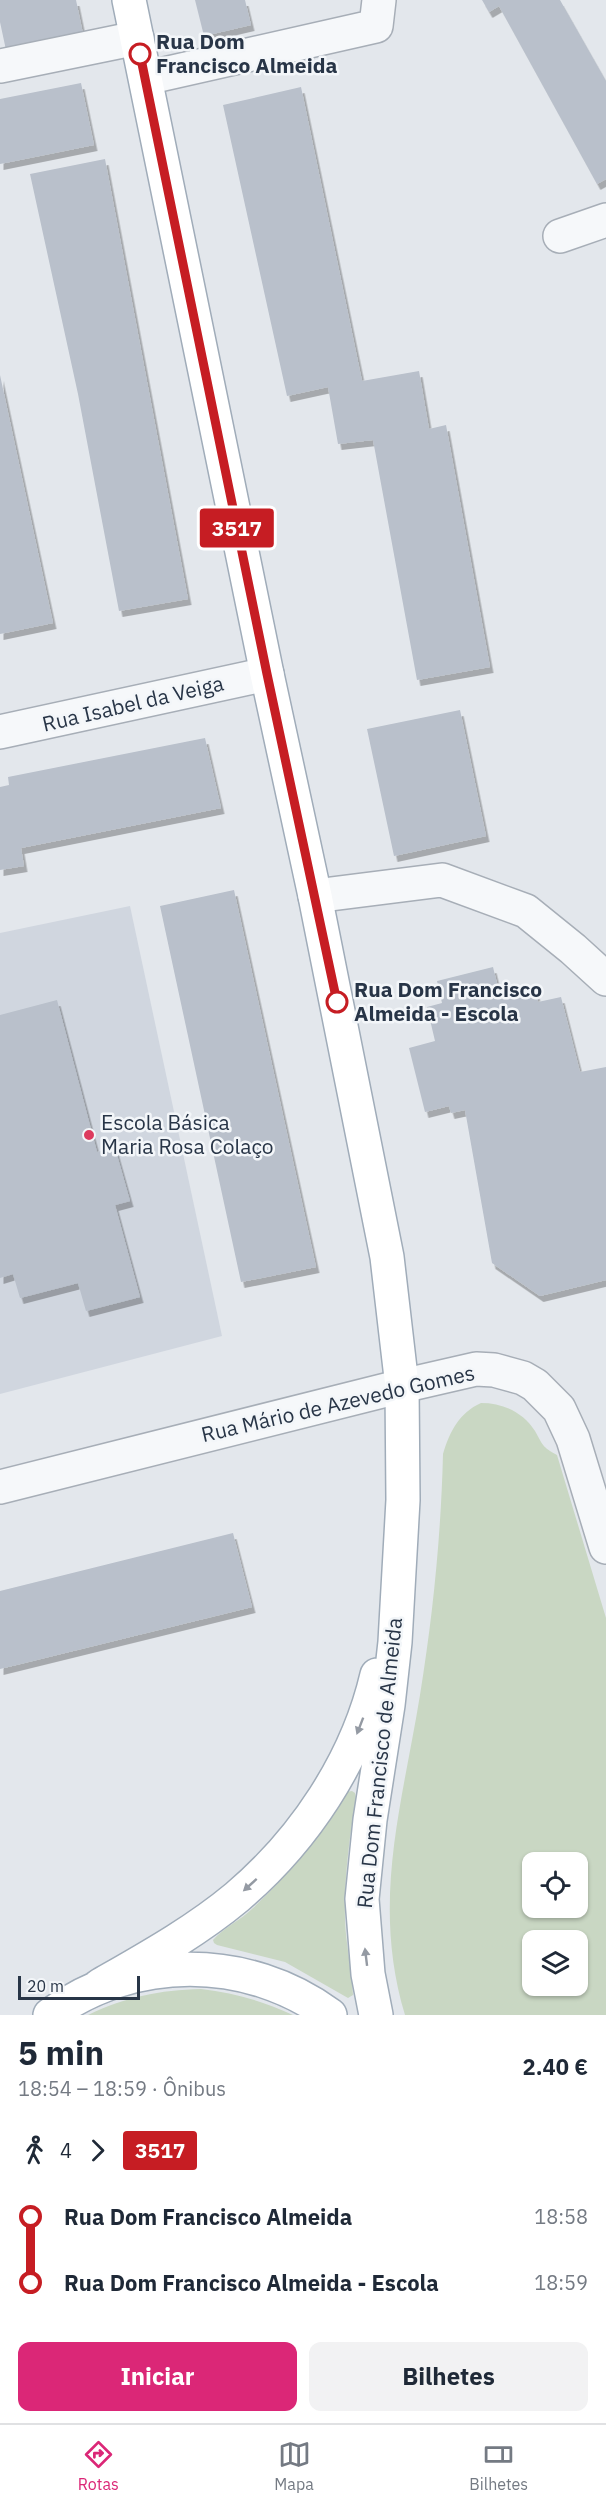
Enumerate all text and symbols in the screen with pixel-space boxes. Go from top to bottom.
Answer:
place label: Rua Dom Francisco Almeida [156,27,337,79]
marker: Rua Dom Francisco Almeida [129,43,151,65]
line badge: 3517 [195,508,279,548]
text: 3517 [212,514,262,542]
street label: Rua Isabel da Veiga [39,669,226,738]
place label: Rua Dom Francisco Almeida - Escola [354,975,542,1027]
marker: Rua Dom Francisco Almeida - Escola [326,991,348,1013]
place label: Escola Básica Maria Rosa Colaço [101,1108,274,1160]
marker: Escola Básica Maria Rosa Colaço [82,1128,96,1142]
street label: Rua Mário de Azevedo Gomes [198,1358,477,1448]
street label: Rua Dom Francisco de Almeida [350,1616,408,1910]
one-way arrow [354,1717,364,1735]
map controls [522,1852,588,1996]
button: locate [522,1852,588,1918]
one-way arrow [243,1878,258,1891]
button: layers [522,1930,588,1996]
one-way arrow [361,1948,371,1967]
scale bar [18,1973,140,2000]
text: 20 m [27,1976,64,1996]
text: 5 min [18,2031,104,2074]
text: 2.40 € [523,2052,588,2081]
text: 18:54 – 18:59 · Ônibus [18,2075,226,2102]
icon: walk [18,2134,51,2167]
icon: forward [81,2134,114,2167]
text: 3517 [135,2136,185,2164]
text: 4 [60,2137,72,2164]
text: Rua Dom Francisco Almeida [64,2202,352,2231]
text: 18:58 [534,2203,588,2230]
text: Rua Dom Francisco Almeida - Escola [64,2268,439,2297]
text: 18:59 [534,2269,588,2296]
button: Iniciar [18,2342,297,2411]
button: Bilhetes [309,2342,588,2411]
tab: Rotas [78,2438,119,2494]
tab: Mapa [274,2438,314,2494]
tab: Bilhetes [469,2438,528,2494]

